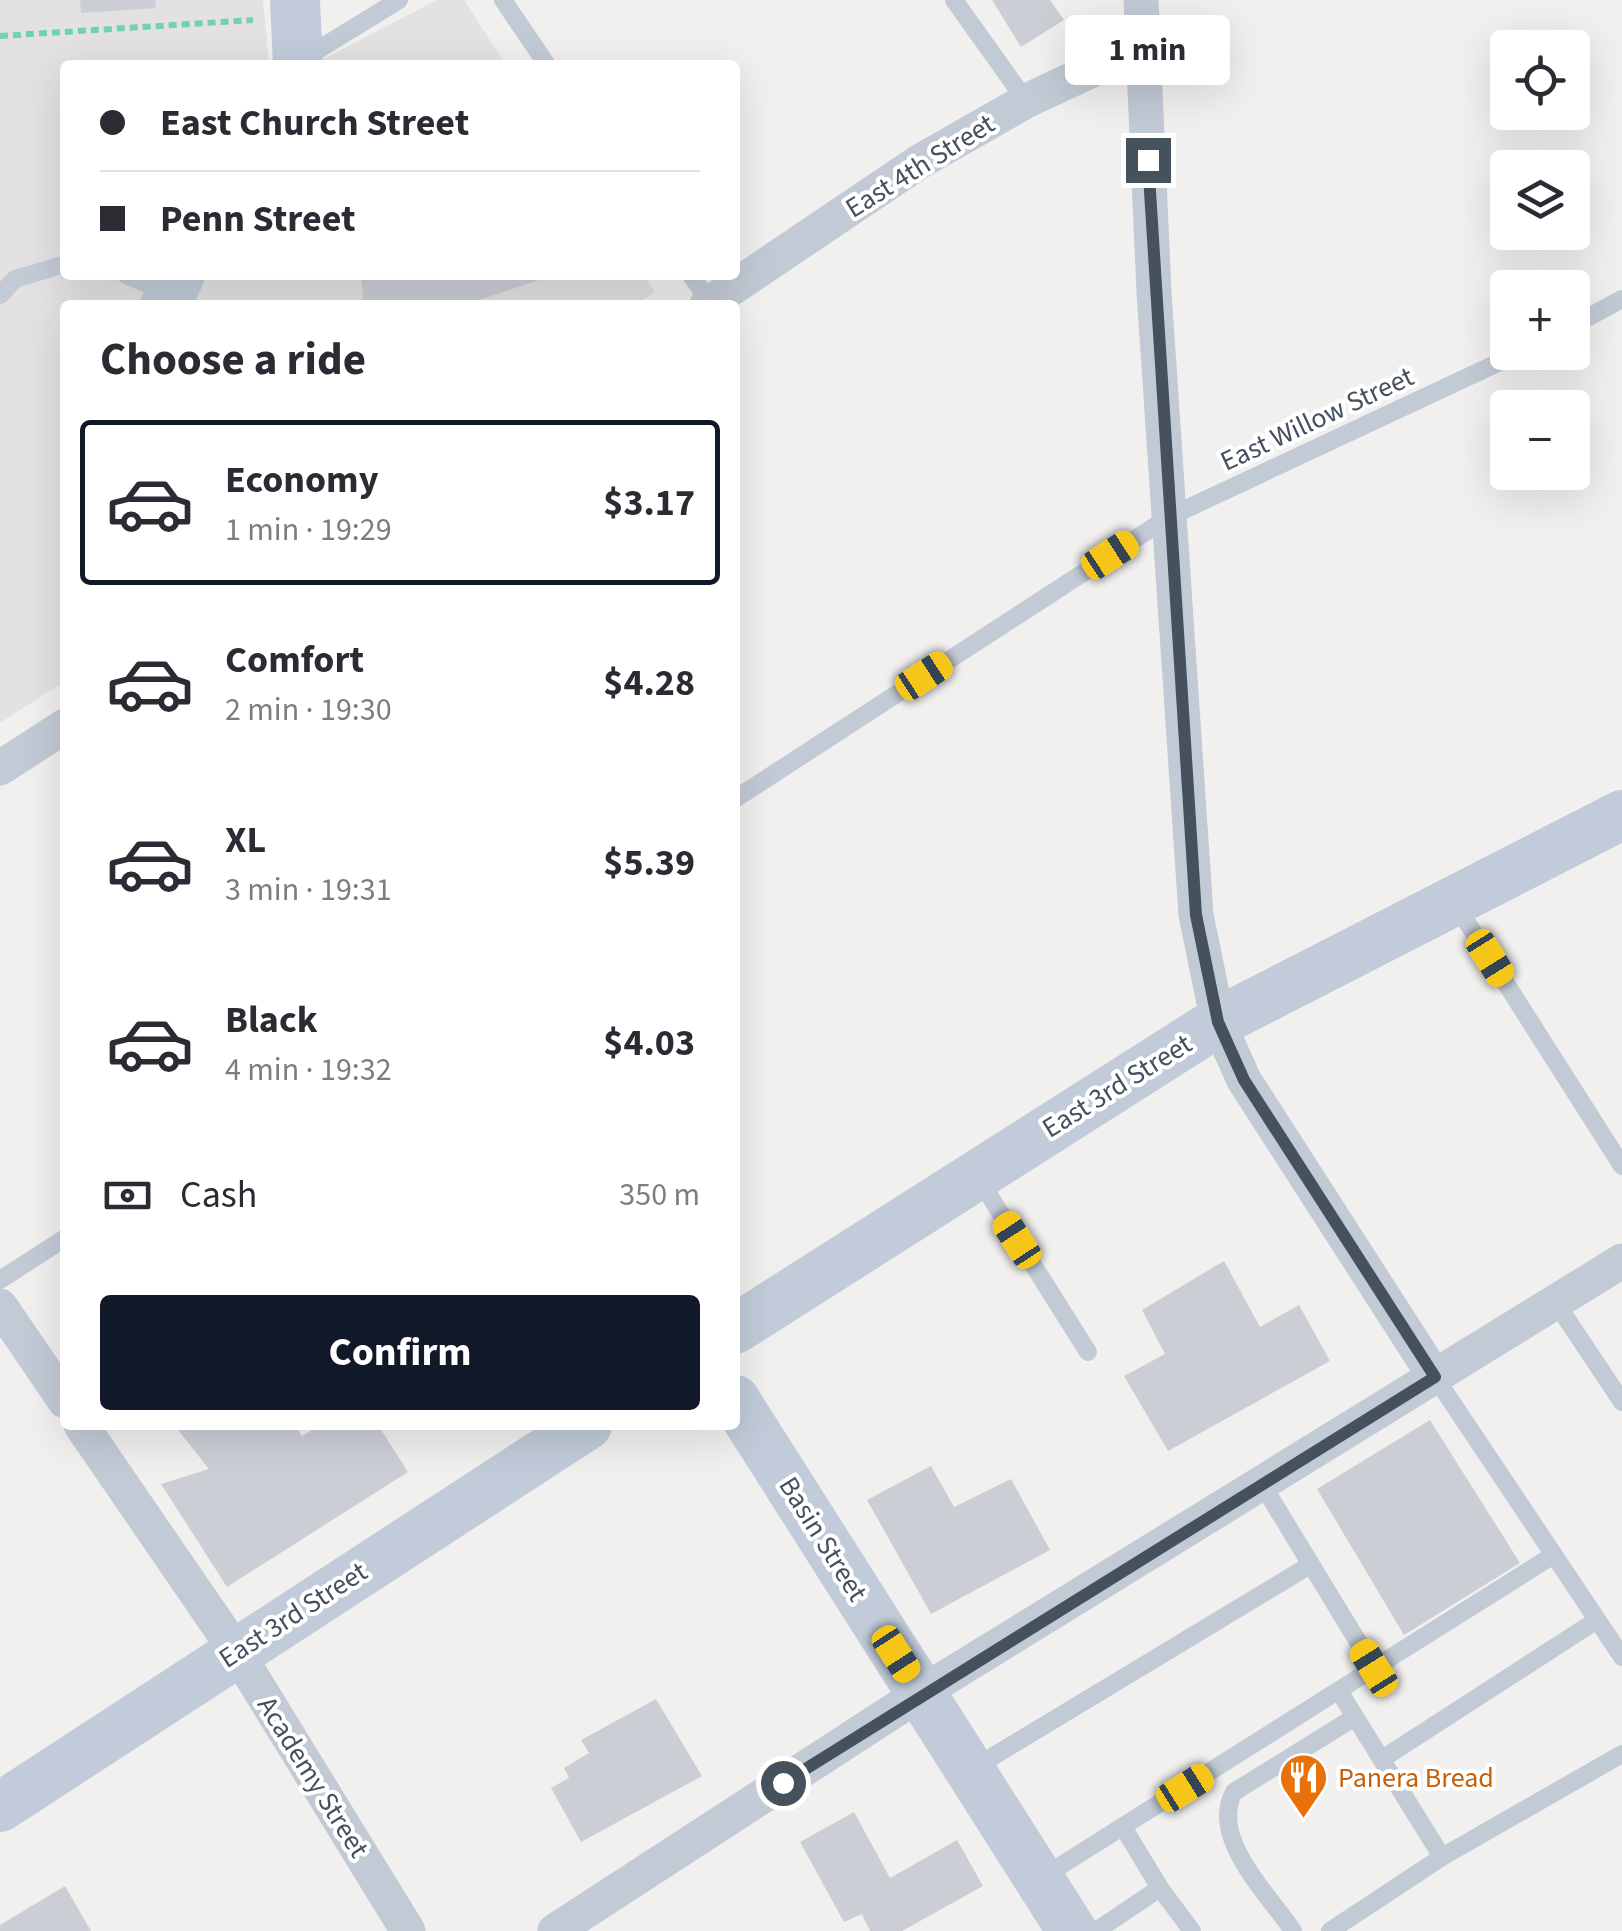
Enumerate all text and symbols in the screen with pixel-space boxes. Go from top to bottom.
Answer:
callout: 1 min [1066,15,1230,85]
text: 1 min [1109,27,1186,73]
map controls [1490,30,1590,490]
button: locate [1490,30,1590,130]
text: East Church Street [160,96,469,150]
street label: East 4th Street [838,104,1003,228]
route end [1126,138,1171,183]
button: layers [1490,150,1590,250]
text: Penn Street [160,192,356,246]
button: + [1490,270,1590,370]
text: Choose a ride [100,328,366,392]
street label: East Willow Street [1214,356,1421,481]
button: − [1490,390,1590,490]
text: Economy [225,453,378,507]
icon: car [105,458,195,548]
text: $3.17 [603,476,695,530]
text: 1 min · 19:29 [225,507,392,553]
car [1077,526,1143,584]
text: Comfort [225,633,364,687]
icon: car [105,638,195,728]
car [891,647,957,705]
text: $4.28 [603,656,695,710]
text: 2 min · 19:30 [225,687,392,733]
text: XL [225,813,266,867]
icon: car [105,818,195,908]
text: $5.39 [603,836,695,890]
text: 3 min · 19:31 [225,867,392,913]
car [1461,925,1519,991]
text: Black [225,993,318,1047]
icon: car [105,998,195,1088]
text: $4.03 [603,1016,695,1070]
street label: East 3rd Street [1034,1024,1200,1148]
text: 4 min · 19:32 [225,1047,392,1093]
icon: cash [100,1168,155,1223]
text: Cash [180,1168,257,1222]
text: 350 m [619,1172,700,1218]
car [988,1207,1046,1273]
button: Confirm [100,1295,700,1410]
street label: Basin Street [769,1469,877,1610]
street label: East 3rd Street [211,1552,376,1678]
car [867,1621,925,1687]
car [1345,1635,1403,1701]
street label: Academy Street [247,1689,379,1866]
restaurant icon: Panera Bread [1277,1752,1329,1820]
place label: Panera Bread [1338,1758,1494,1798]
car [1152,1759,1218,1817]
route start [761,1761,806,1806]

